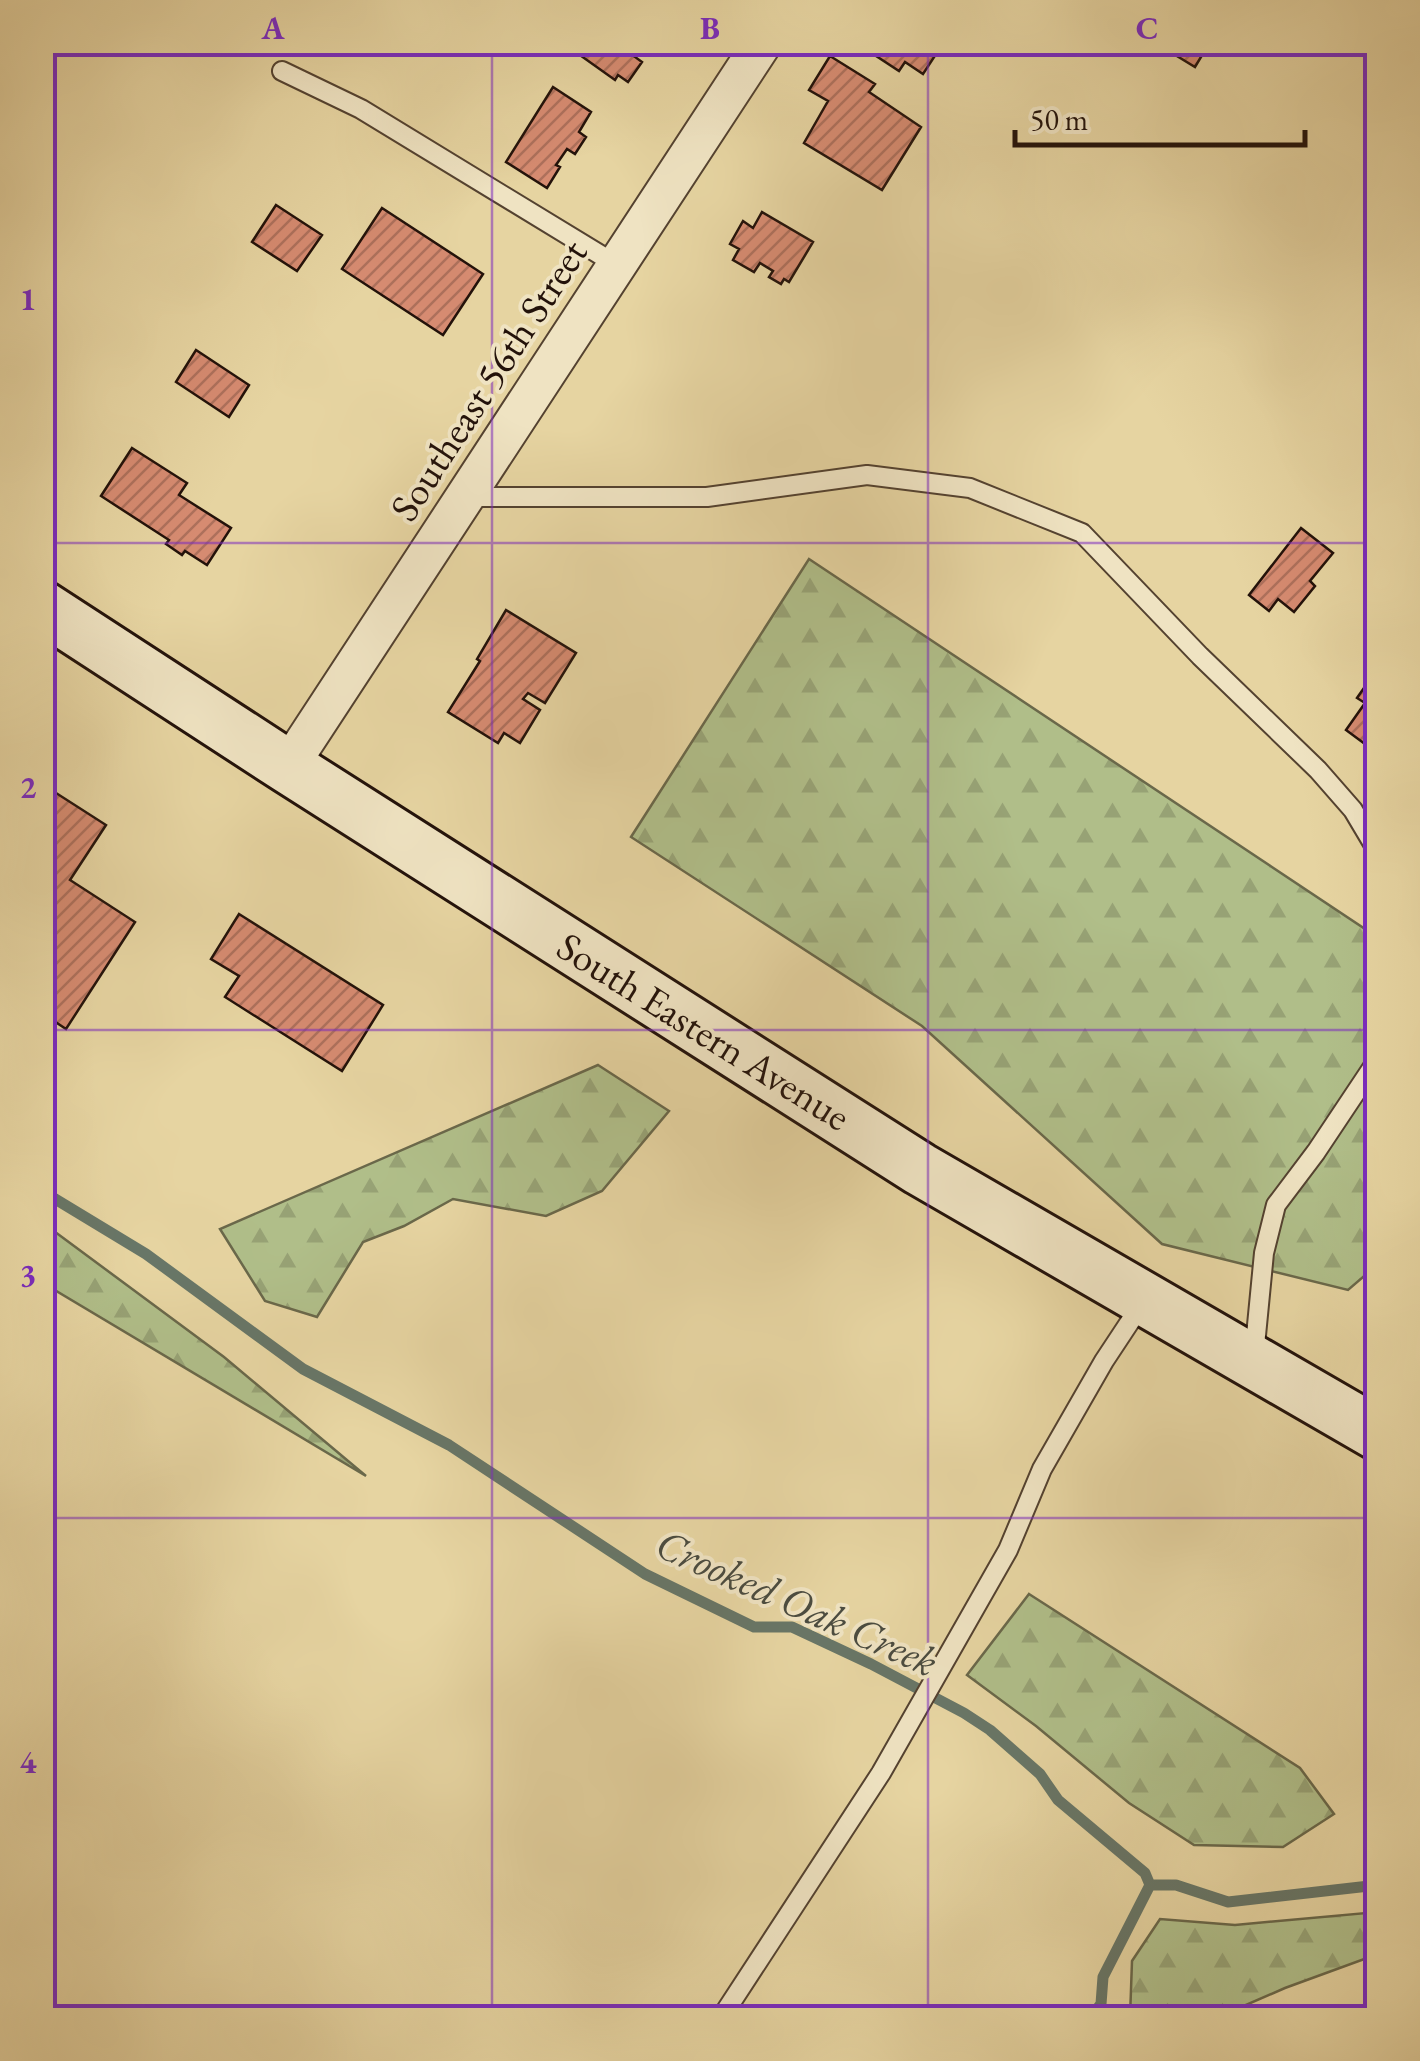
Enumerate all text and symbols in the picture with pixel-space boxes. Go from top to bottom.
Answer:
text: A [260,7,285,49]
text: B [700,7,720,49]
text: C [1136,7,1158,49]
scale bar [1015,85,1305,147]
text: 50 m [1030,100,1088,139]
street label: Southeast 56th Street [378,229,599,530]
text: 1 [20,278,36,320]
text: 2 [20,766,37,808]
street label: South Eastern Avenue [548,920,860,1142]
text: 3 [20,1254,36,1296]
water label: Crooked Oak Creek [647,1516,946,1689]
text: 4 [20,1741,38,1783]

